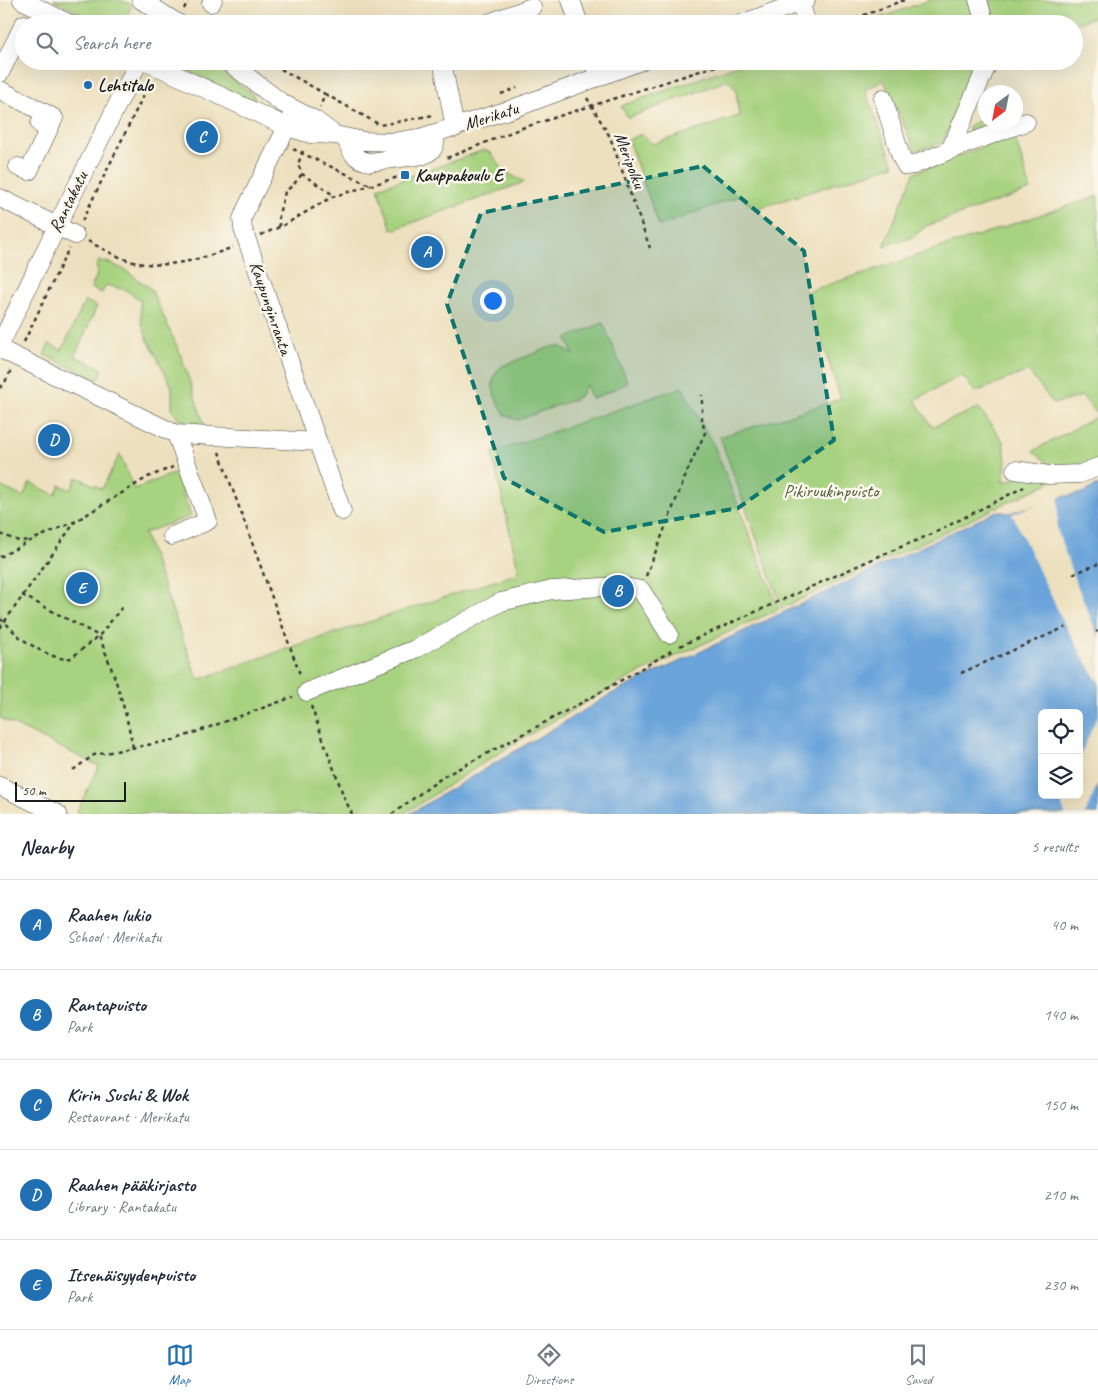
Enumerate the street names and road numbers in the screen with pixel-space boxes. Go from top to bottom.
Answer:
street label: Merikatu [461,97,522,135]
street label: Meripolku [609,129,651,192]
street label: Rantakatu [44,167,93,236]
street label: Kaupunginranta [245,258,298,359]

